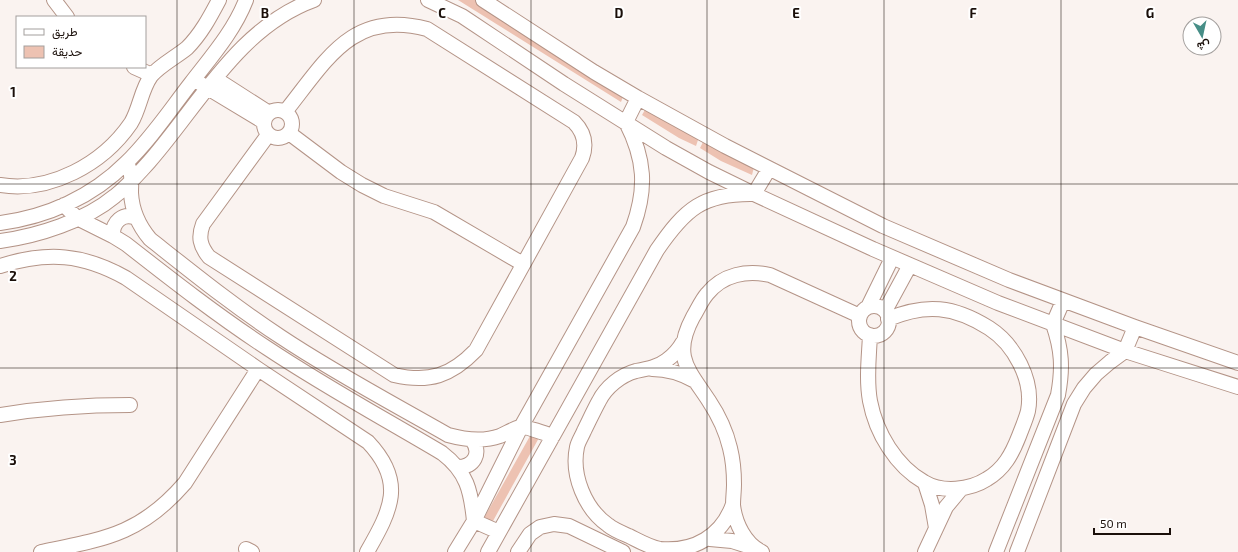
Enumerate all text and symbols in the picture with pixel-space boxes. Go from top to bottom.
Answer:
text: B [261,5,269,21]
text: C [438,5,446,21]
text: D [615,5,624,21]
text: E [792,5,800,21]
text: F [969,5,977,21]
text: G [1146,5,1154,21]
legend [16,16,146,68]
north arrow [1182,16,1222,56]
text: طريق [52,24,78,40]
text: ش [1196,38,1211,54]
text: حديقة [52,44,82,59]
text: 1 [10,84,16,100]
text: 2 [9,268,17,284]
text: 3 [9,452,17,468]
scale bar [1094,510,1170,536]
text: 50 m [1100,516,1127,530]

